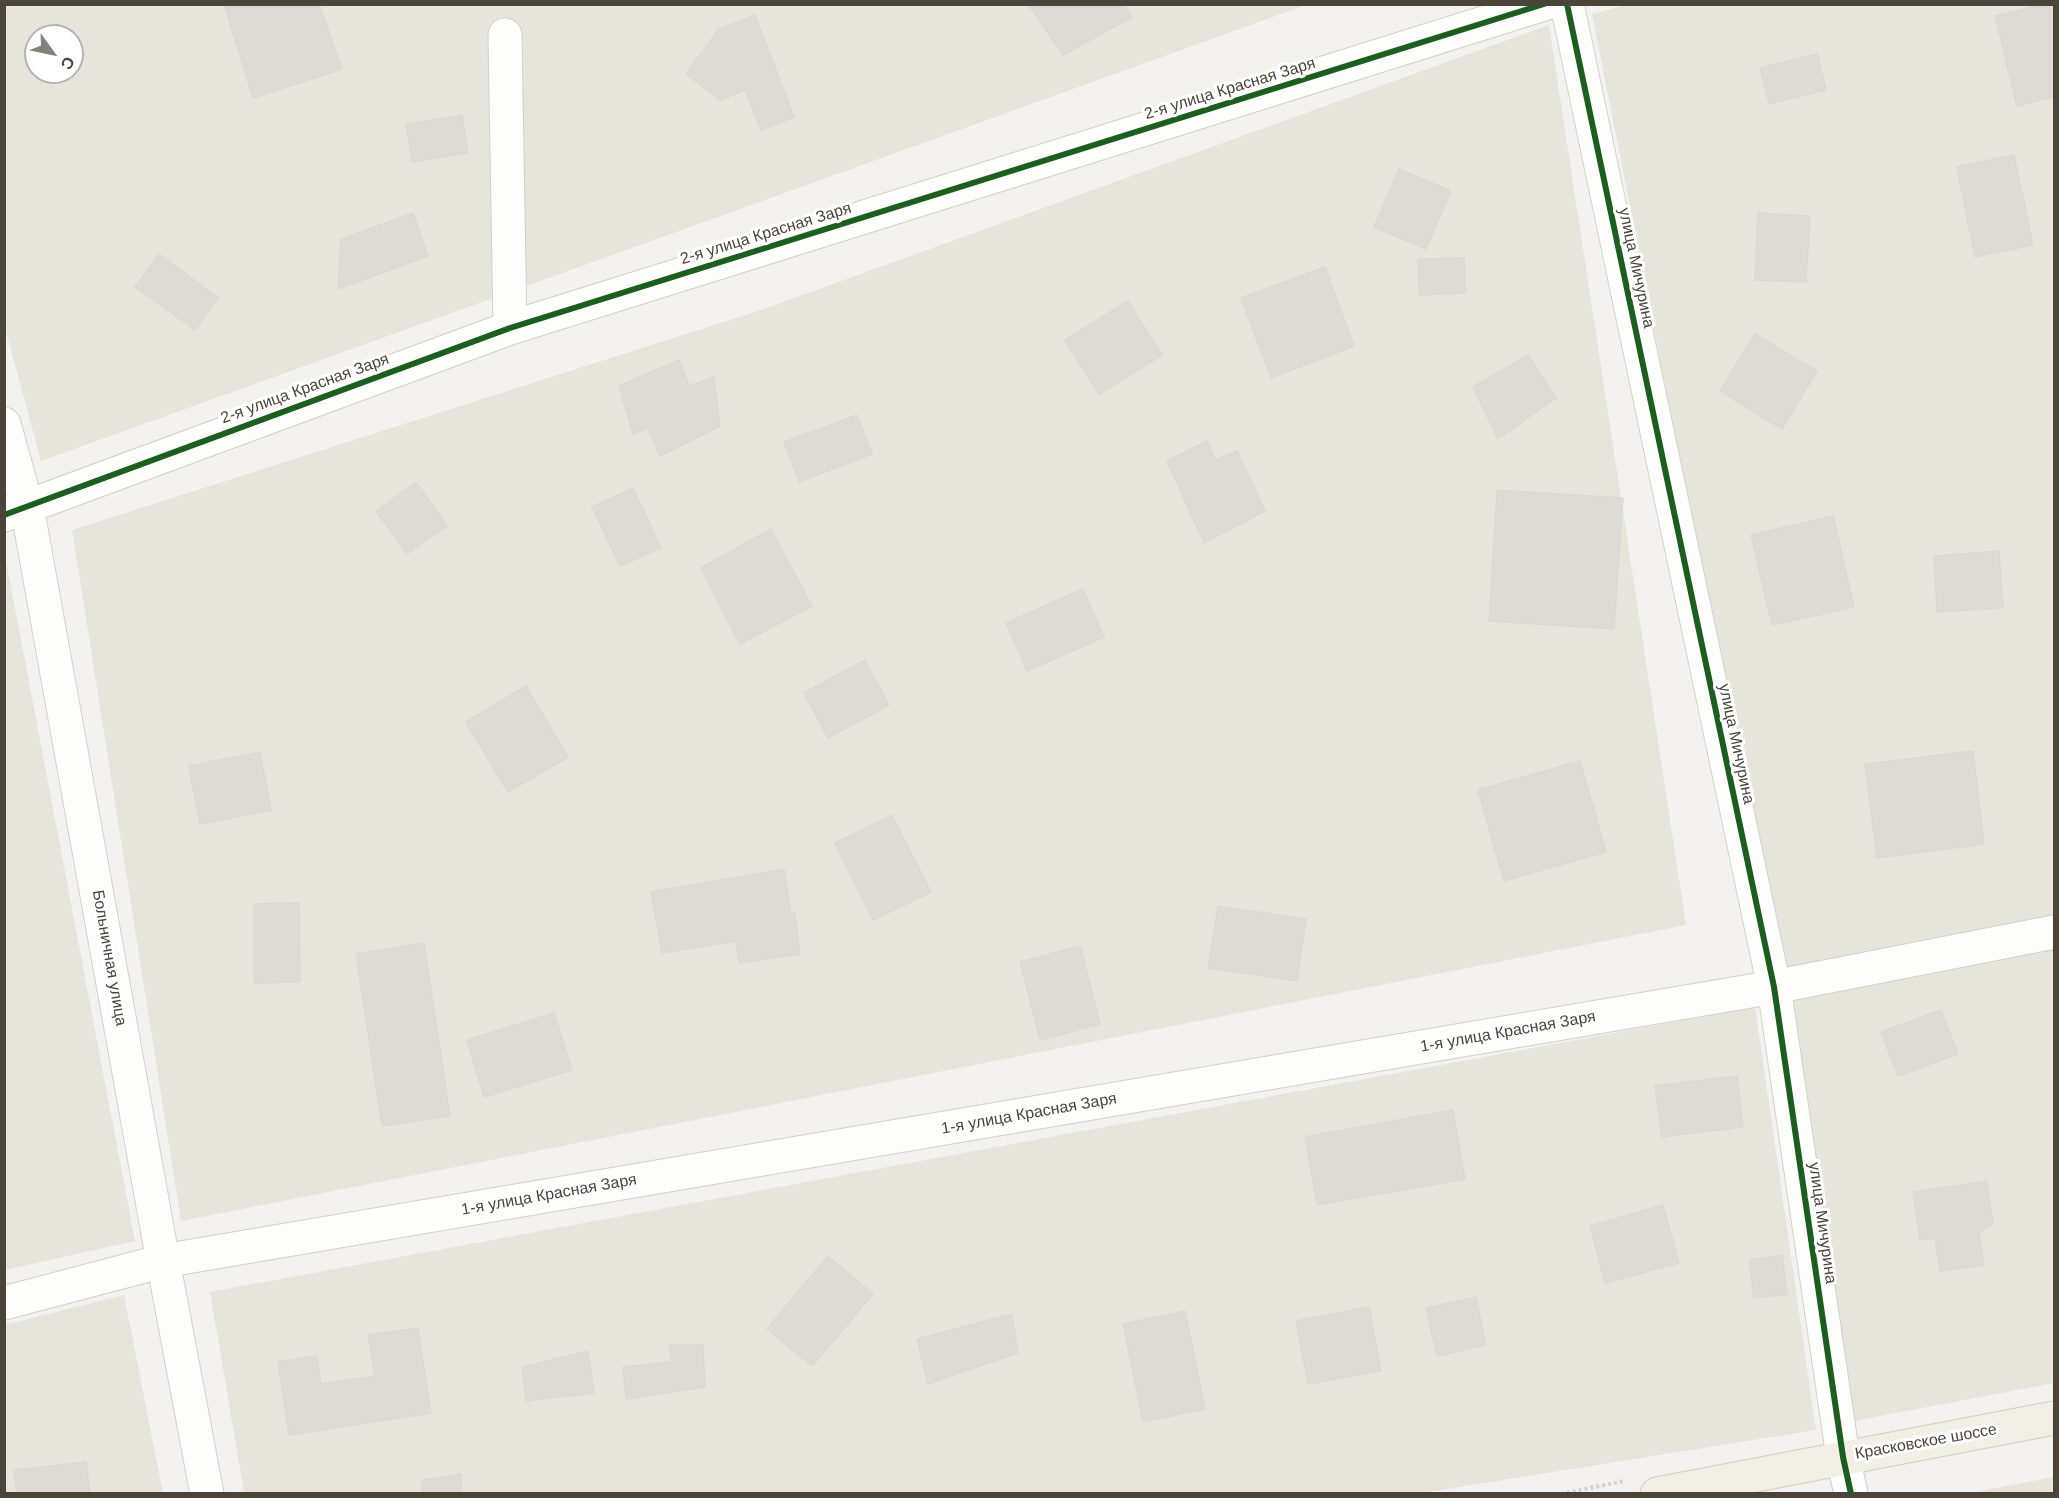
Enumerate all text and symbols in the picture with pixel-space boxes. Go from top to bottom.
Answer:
north arrow [24,24,84,84]
text: С [58,54,78,72]
street label: 2-я улица Красная Заря [1142,54,1318,124]
street label: 2-я улица Красная Заря [678,199,854,269]
street label: улица Мичурина [1614,206,1658,330]
street label: 2-я улица Красная Заря [218,350,392,428]
street label: улица Мичурина [1714,682,1758,806]
street label: Больничная улица [88,889,130,1027]
street label: 1-я улица Красная Заря [1419,1007,1597,1057]
street label: 1-я улица Красная Заря [940,1089,1118,1139]
street label: улица Мичурина [1804,1161,1840,1285]
street label: 1-я улица Красная Заря [460,1170,638,1220]
street label: Красковское шоссе [1854,1420,1998,1464]

